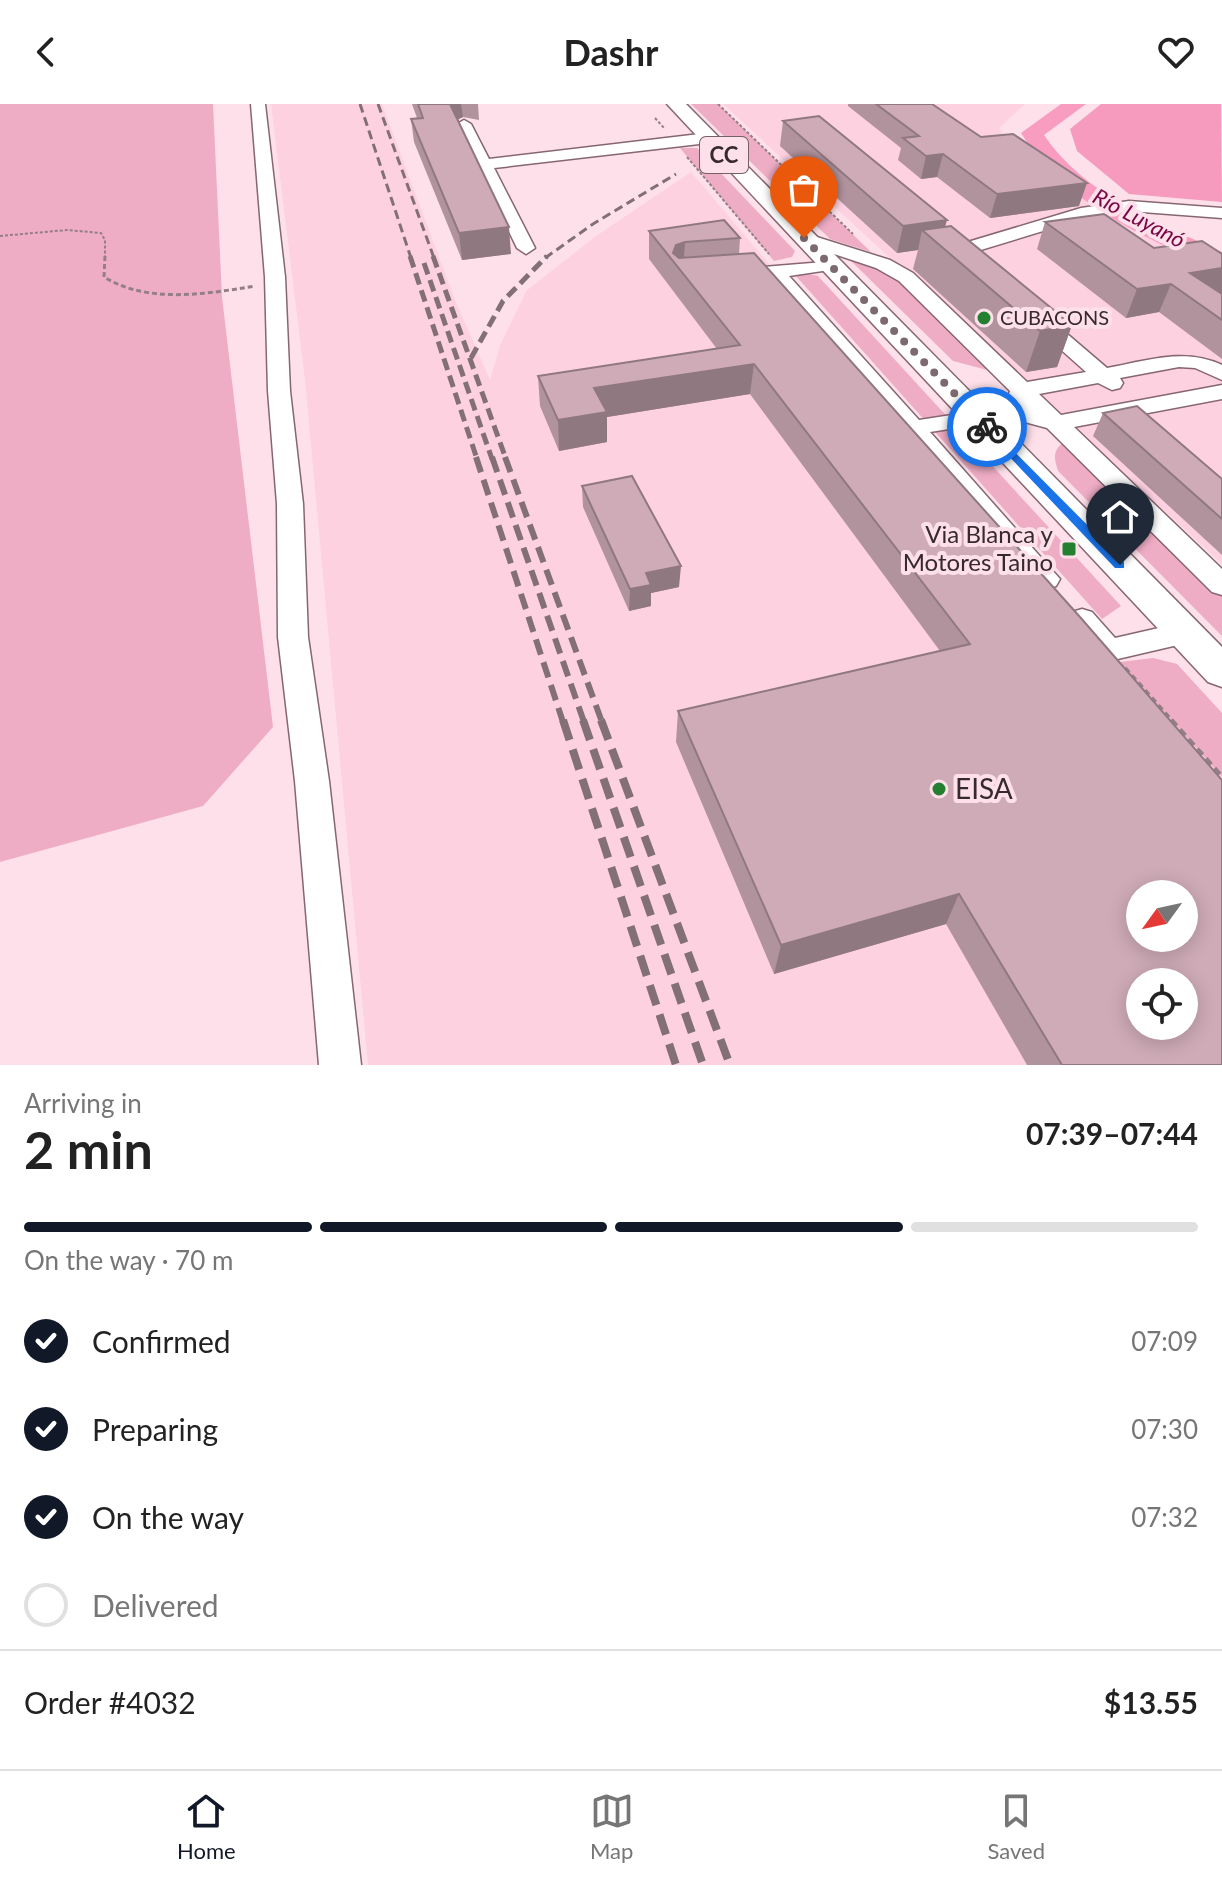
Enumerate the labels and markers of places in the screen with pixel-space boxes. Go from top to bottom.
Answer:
pin [770,156,838,238]
place label: CUBACONS [1000,305,1109,329]
marker: CUBACONS [975,309,993,327]
pin [1086,483,1154,565]
place label: Via Blanca y Motores Taino [903,519,1054,576]
marker: Via Blanca y Motores Taino [1060,540,1078,558]
place label: EISA [955,771,1013,805]
marker: EISA [930,780,948,798]

